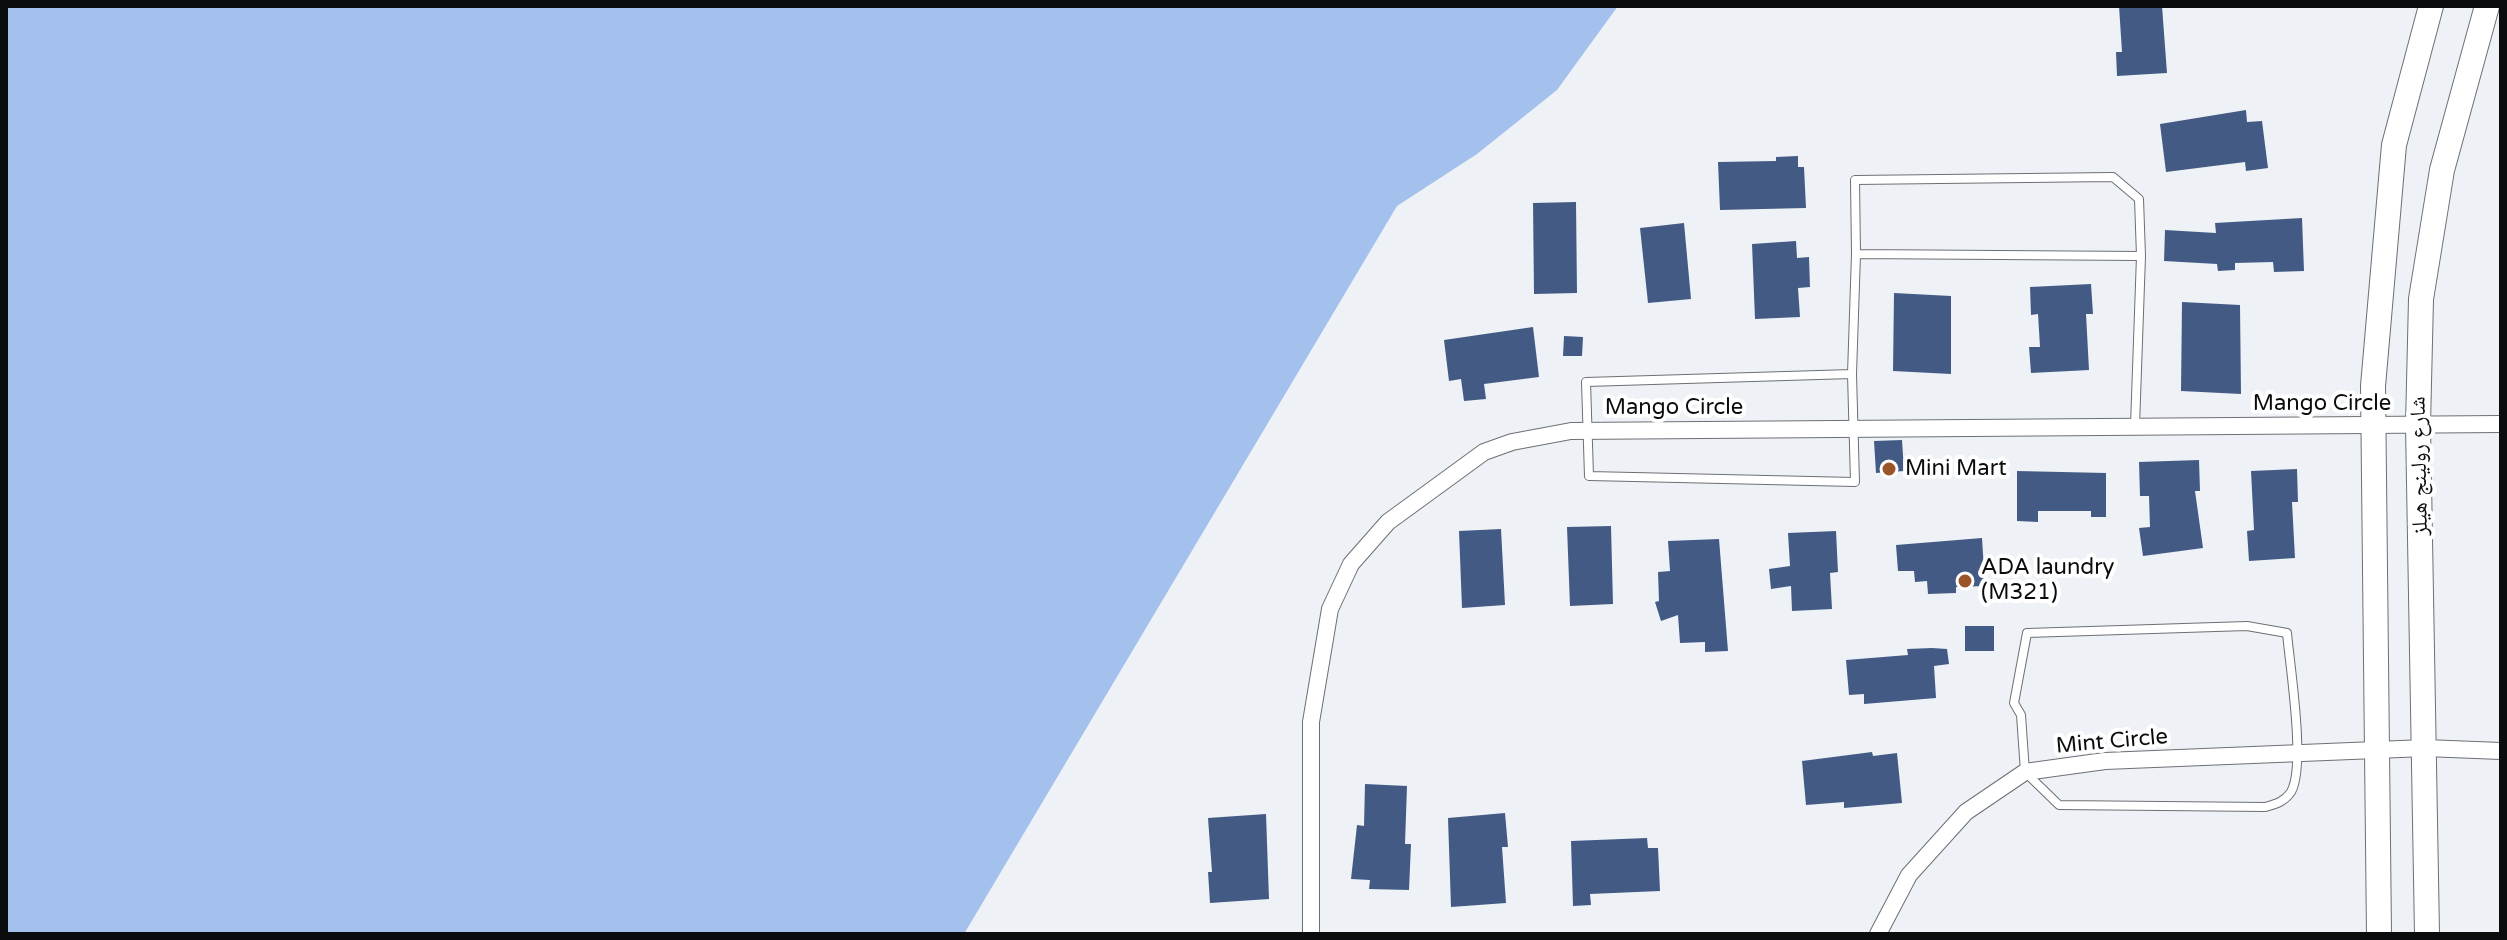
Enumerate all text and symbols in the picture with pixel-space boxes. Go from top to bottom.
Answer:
street label: Mango Circle [2253,391,2391,417]
street label: Mango Circle [1605,395,1743,421]
street label: شارع رولينج هيلز [2406,396,2434,536]
place label: Mini Mart [1905,456,2007,482]
marker: Mini Mart [1880,460,1898,478]
place label: ADA laundry (M321) [1981,555,2114,606]
marker: ADA laundry (M321) [1956,572,1974,590]
street label: Mint Circle [2055,724,2169,760]

